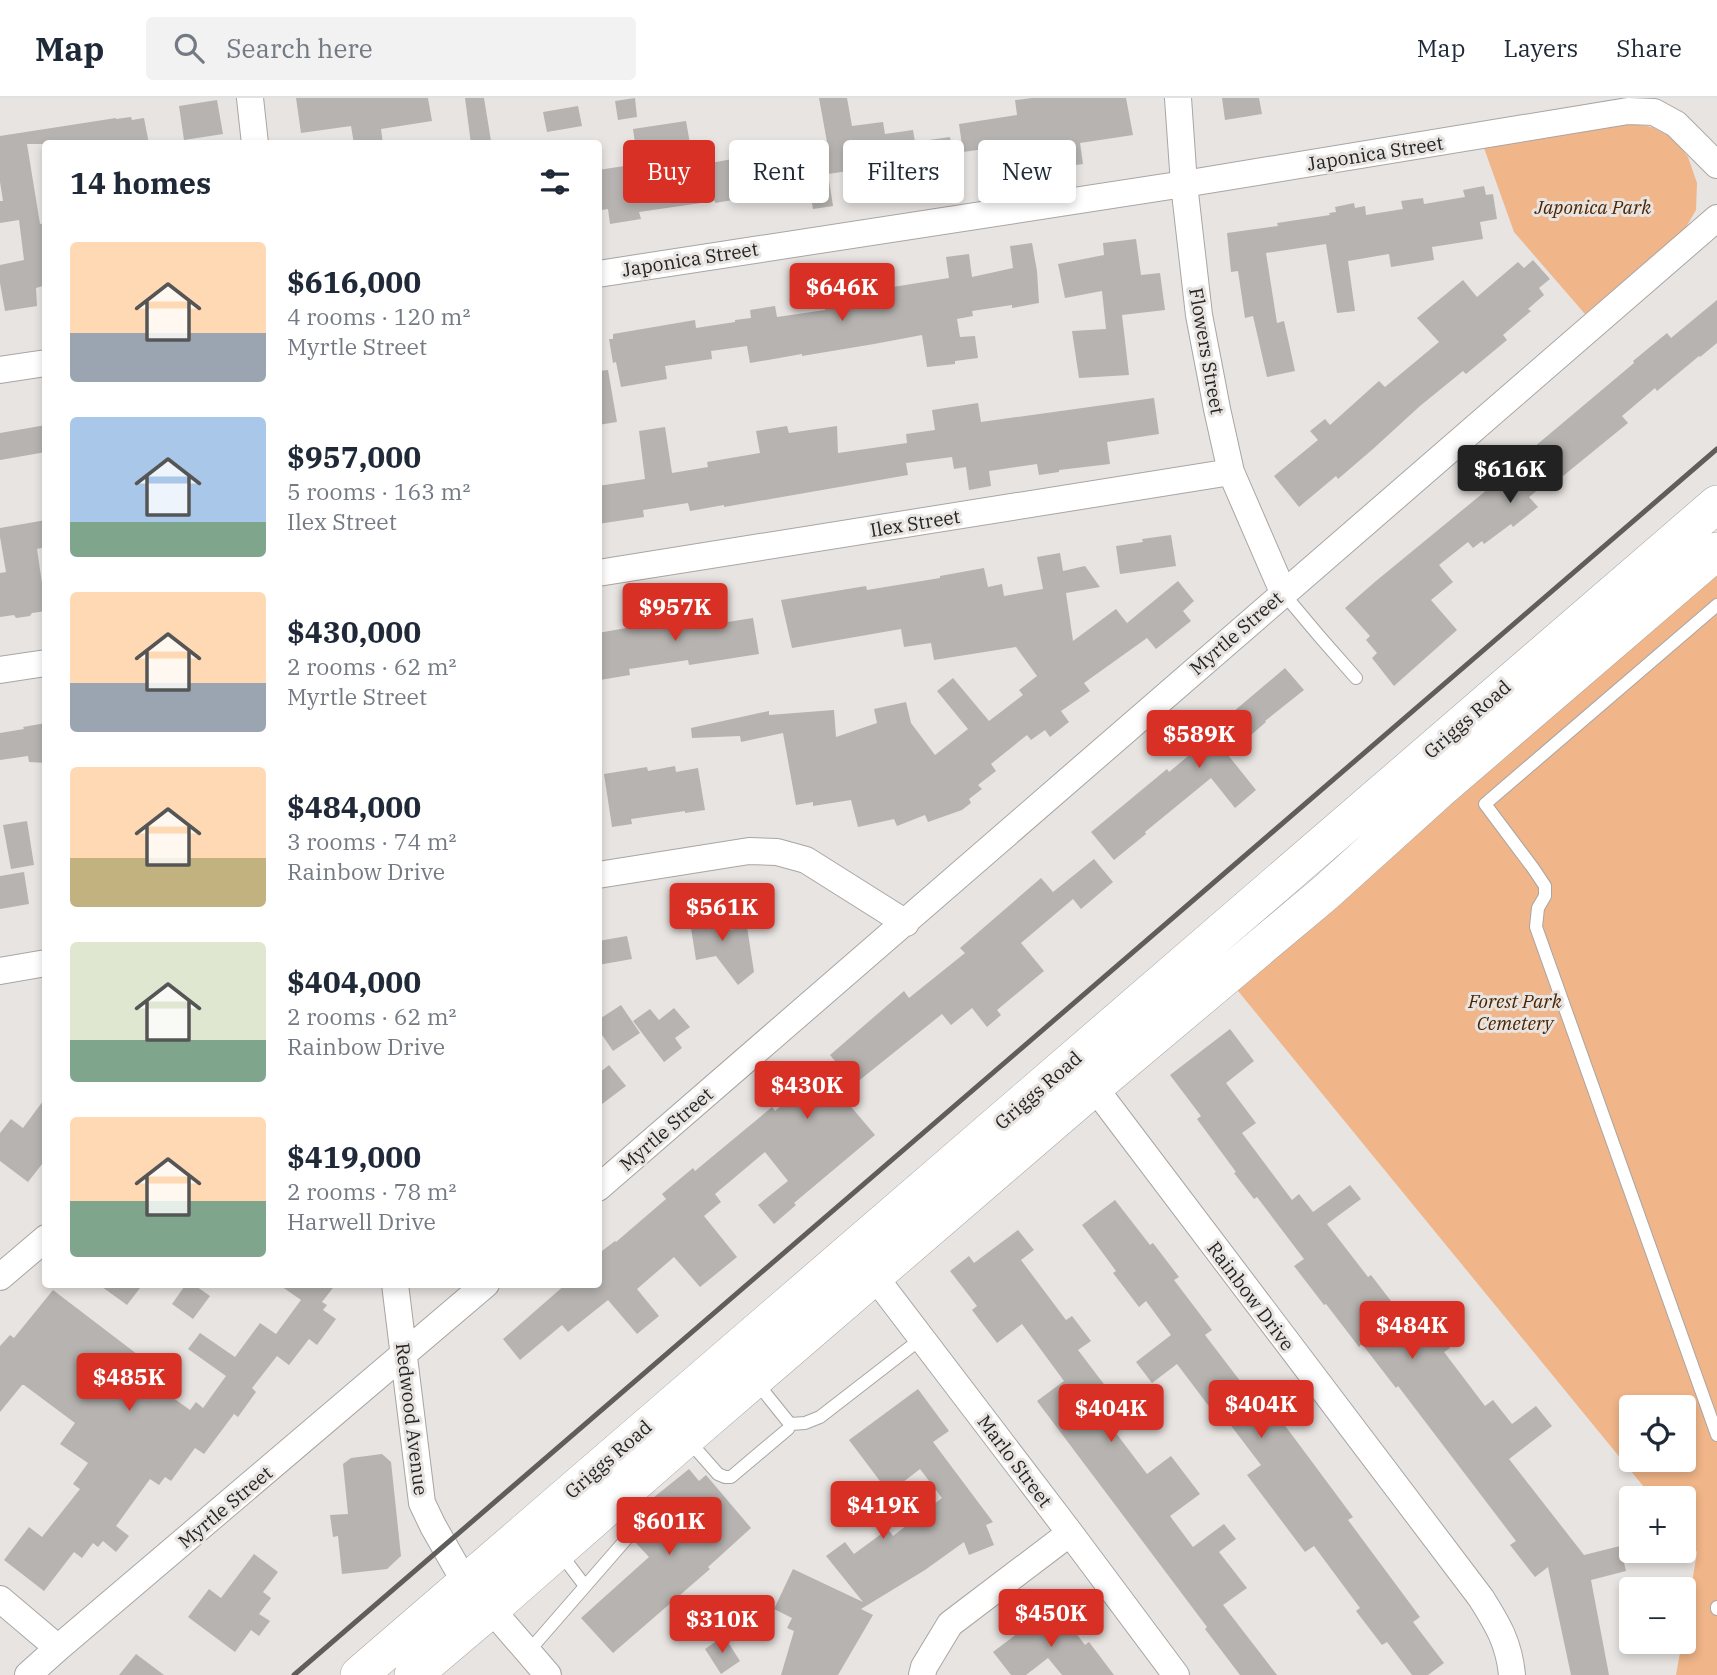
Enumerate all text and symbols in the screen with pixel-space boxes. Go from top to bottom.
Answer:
search box [146,17,636,80]
text: Map [35,27,104,70]
icon: search [170,29,208,67]
text: Search here [226,31,373,65]
text: Map [1417,32,1465,64]
text: Layers [1503,32,1578,64]
text: Share [1616,32,1682,64]
street label: Japonica Street [1305,130,1445,176]
chip: Buy [623,140,715,203]
chip: Rent [729,140,829,203]
chip: Filters [843,140,964,203]
chip: New [978,140,1076,203]
text: 14 homes [70,163,211,202]
icon: filters [536,163,574,201]
park label: Japonica Park [1534,195,1652,219]
street label: Japonica Street [620,236,760,282]
text: $616,000 [287,262,421,301]
pin: $646K [793,264,891,323]
icon: home [126,270,210,354]
text: $646K [806,271,878,301]
street label: Flowers Street [1184,286,1230,417]
text: 4 rooms · 120 m² [287,301,470,331]
text: Myrtle Street [287,331,427,361]
text: $957,000 [287,437,421,476]
icon: home [126,445,210,529]
pin: $616K [1461,446,1559,505]
text: $616K [1474,453,1546,483]
text: 5 rooms · 163 m² [287,476,470,506]
street label: Ilex Street [868,504,962,542]
text: Ilex Street [287,506,397,536]
pin: $957K [626,584,724,643]
street label: Myrtle Street [1184,586,1288,680]
text: $957K [639,591,711,621]
text: $430,000 [287,612,421,651]
icon: home [126,620,210,704]
text: 2 rooms · 62 m² [287,651,457,681]
street label: Griggs Road [1418,675,1516,763]
text: Myrtle Street [287,681,427,711]
pin: $589K [1150,710,1248,770]
text: $589K [1163,718,1235,748]
text: $484,000 [287,787,421,826]
icon: home [126,795,210,879]
text: 3 rooms · 74 m² [287,826,457,856]
text: Rainbow Drive [287,856,445,886]
pin: $561K [673,884,771,943]
text: $561K [686,891,758,921]
text: $404,000 [287,962,421,1001]
icon: home [126,970,210,1054]
park label: Forest Park Cemetery [1467,989,1563,1035]
text: 2 rooms · 62 m² [287,1001,457,1031]
text: Rainbow Drive [287,1031,445,1061]
street label: Griggs Road [989,1046,1087,1134]
pin: $430K [758,1062,856,1121]
text: $430K [771,1069,843,1099]
street label: Myrtle Street [614,1082,718,1176]
text: $419,000 [287,1137,421,1176]
icon: home [126,1145,210,1229]
text: 2 rooms · 78 m² [287,1176,457,1206]
text: Harwell Drive [287,1206,436,1236]
street label: Rainbow Drive [1202,1237,1300,1355]
pin: $484K [1363,1302,1461,1361]
text: $484K [1376,1309,1448,1339]
street label: Redwood Avenue [391,1341,433,1497]
pin: $485K [80,1354,178,1413]
text: $485K [93,1361,165,1391]
pin: $404K [1212,1380,1310,1440]
pin: $404K [1062,1384,1160,1444]
text: $404K [1225,1388,1297,1418]
text: $404K [1075,1392,1147,1422]
map controls [1619,1395,1696,1654]
button: locate [1619,1395,1696,1472]
street label: Marlo Street [972,1410,1058,1512]
street label: Griggs Road [559,1415,657,1503]
street label: Myrtle Street [173,1460,277,1553]
pin: $419K [834,1482,932,1541]
button: + [1619,1486,1696,1563]
text: $419K [847,1489,919,1519]
pin: $601K [620,1498,718,1557]
text: $601K [633,1505,705,1535]
button: − [1619,1577,1696,1654]
pin: $450K [1002,1590,1100,1649]
pin: $310K [673,1596,771,1655]
text: $450K [1015,1597,1087,1627]
text: $310K [686,1603,758,1633]

